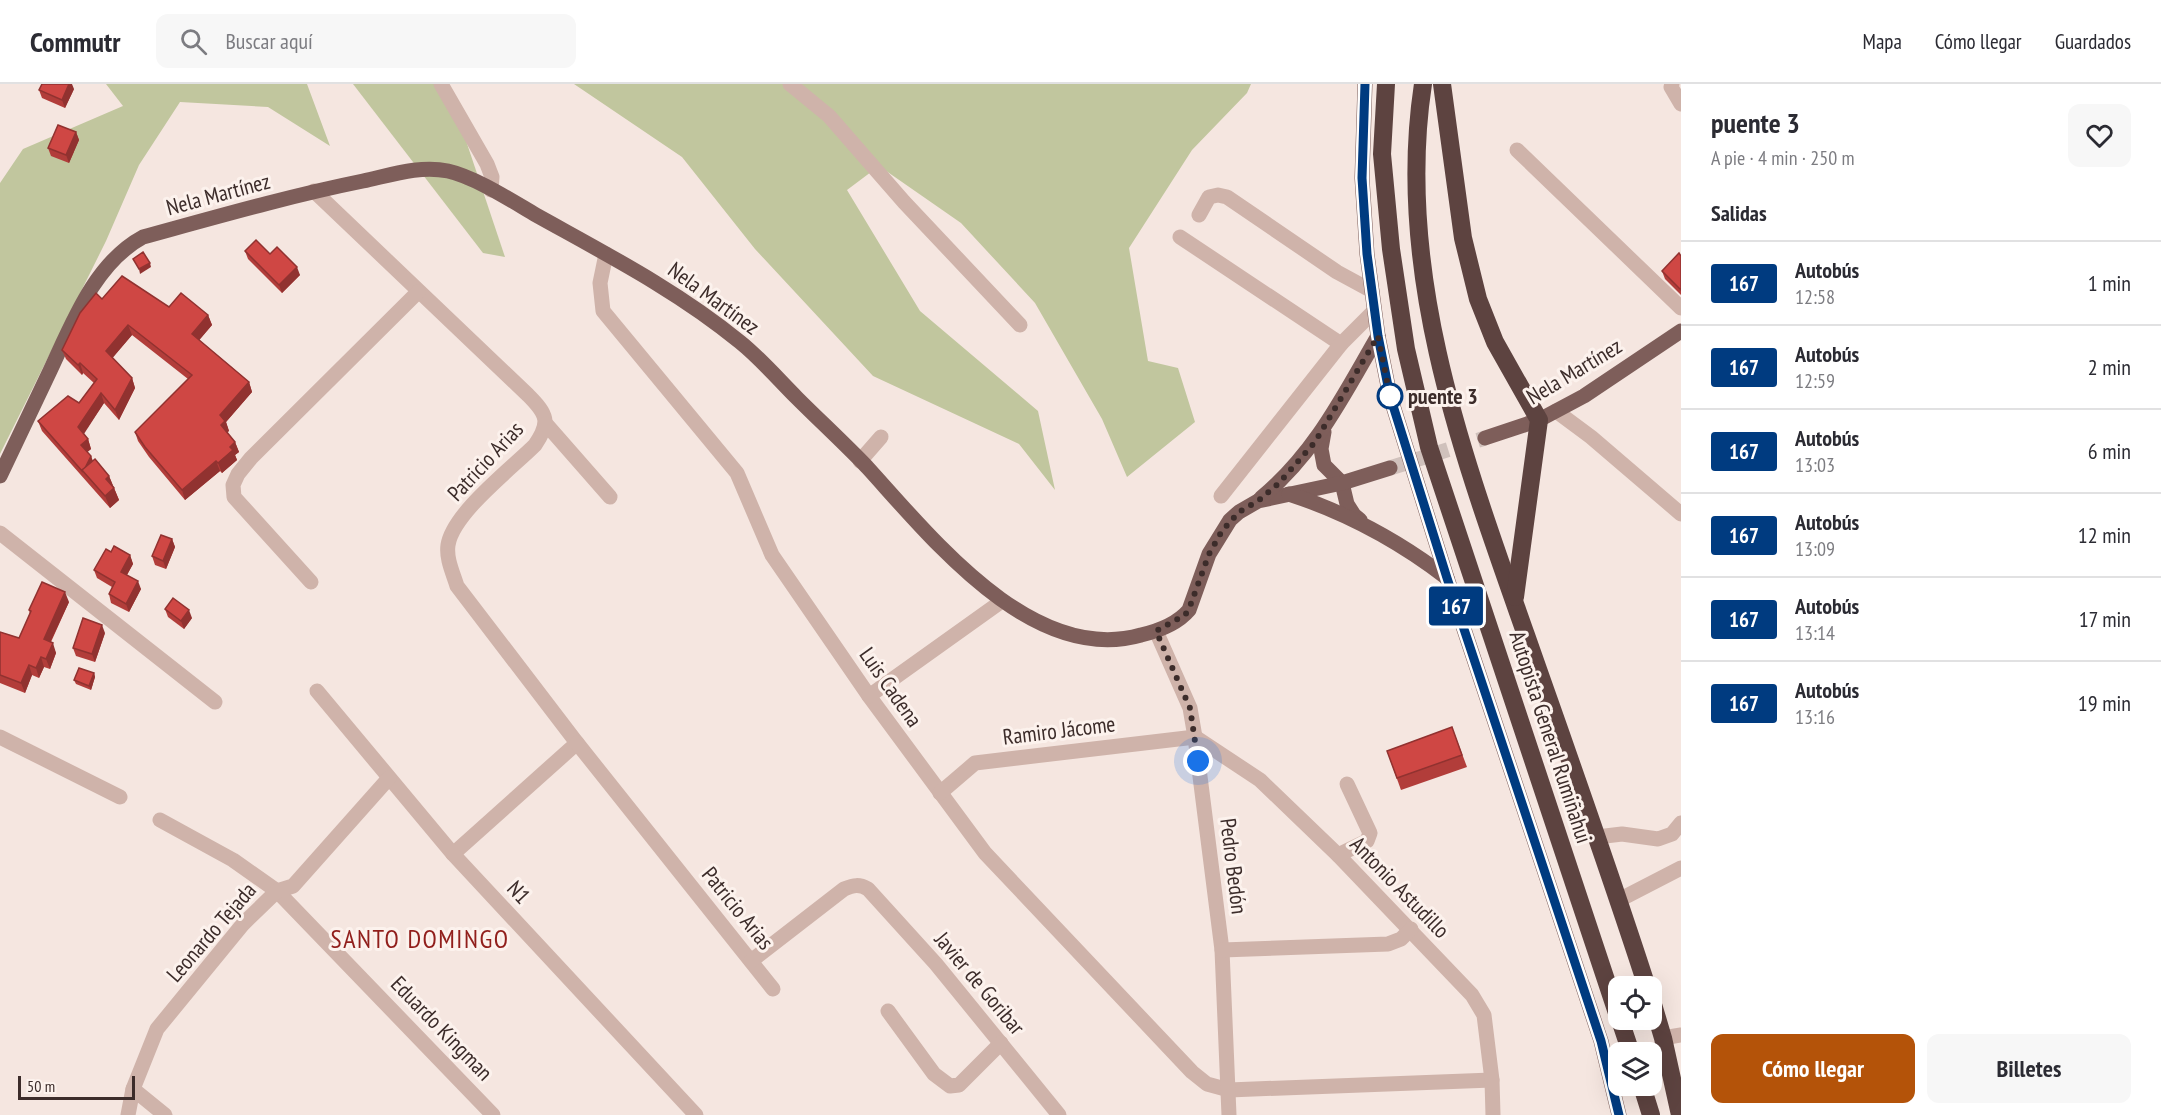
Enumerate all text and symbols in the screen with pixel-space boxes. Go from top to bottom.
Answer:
search box [156,14,576,68]
text: Commutr [30,23,120,60]
icon: search [177,25,210,58]
text: Buscar aquí [225,27,313,55]
text: Mapa [1863,28,1902,55]
text: Cómo llegar [1935,28,2022,55]
text: Guardados [2055,28,2131,55]
text: puente 3 [1711,104,1800,141]
button: heart [2068,104,2131,167]
text: A pie · 4 min · 250 m [1711,145,1854,171]
street label: Nela Martínez [163,167,273,221]
text: Salidas [1711,199,1767,227]
street label: Nela Martínez [663,255,765,341]
text: Autobús [1795,256,1859,284]
text: 1 min [2088,269,2131,297]
text: 167 [1729,270,1759,297]
text: 12:58 [1795,284,1835,310]
street label: Nela Martínez [1521,332,1627,410]
text: Autobús [1795,340,1859,368]
text: 2 min [2088,353,2131,381]
text: 167 [1729,354,1759,381]
text: 12:59 [1795,368,1835,394]
place label: puente 3 [1408,382,1478,410]
marker: puente 3 [1377,383,1403,409]
street label: Patricio Arias [441,415,529,507]
text: Autobús [1795,424,1859,452]
text: 6 min [2088,437,2131,465]
text: 167 [1729,438,1759,465]
text: 13:03 [1795,452,1835,478]
text: Autobús [1795,508,1859,536]
text: 12 min [2078,521,2131,549]
text: 167 [1729,522,1759,549]
text: 13:09 [1795,536,1835,562]
line badge: 167 [1422,586,1490,626]
text: Autobús [1795,592,1859,620]
text: 167 [1441,593,1471,620]
text: 17 min [2079,605,2131,633]
text: 167 [1729,606,1759,633]
text: 13:14 [1795,620,1835,646]
street label: Autopista General Rumiñahui [1503,627,1599,847]
street label: Luis Cadena [853,642,929,732]
text: Autobús [1795,676,1859,704]
text: 19 min [2078,689,2131,717]
text: 167 [1729,690,1759,717]
text: 13:16 [1795,704,1835,730]
street label: Ramiro Jácome [1001,709,1117,751]
your location [1183,746,1213,776]
street label: Pedro Bedón [1214,817,1254,915]
street label: Antonio Astudillo [1344,830,1456,944]
street label: Patricio Arias [696,861,780,955]
street label: N1 [501,874,537,910]
street label: Leonardo Tejada [160,877,262,987]
district label: SANTO DOMINGO [331,922,509,955]
street label: Javier de Goribar [928,925,1031,1040]
street label: Eduardo Kingman [385,970,499,1086]
map controls [1608,976,1662,1096]
button: locate [1608,976,1662,1030]
button: Cómo llegar [1711,1034,1915,1103]
button: Billetes [1927,1034,2131,1103]
button: layers [1608,1042,1662,1096]
scale bar [18,1073,135,1100]
text: 50 m [27,1076,55,1096]

